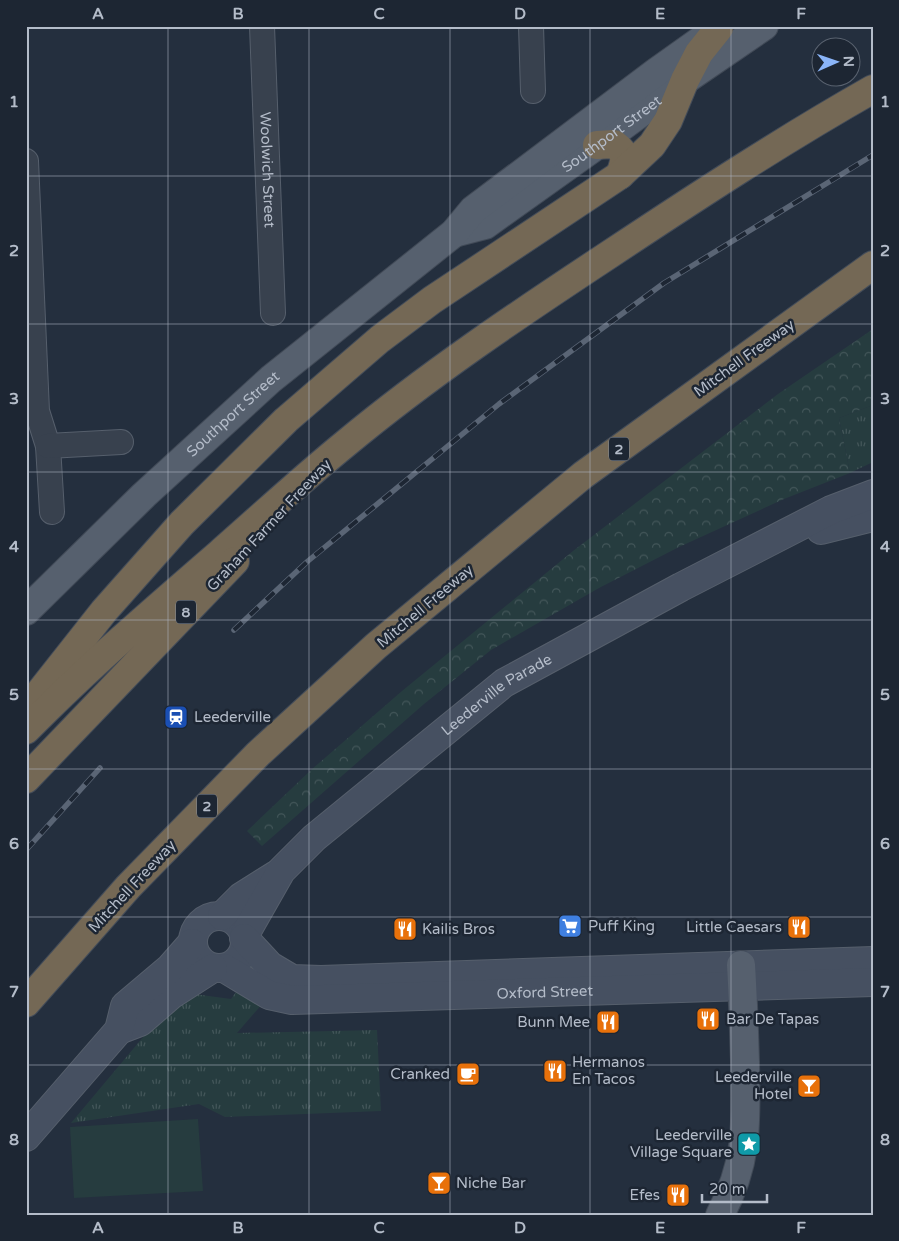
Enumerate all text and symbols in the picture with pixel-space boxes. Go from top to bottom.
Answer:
text: A [92,4,104,24]
text: B [232,4,244,24]
text: C [373,4,385,24]
text: D [514,4,526,24]
text: E [655,4,665,24]
text: F [796,4,806,24]
north arrow [812,38,862,88]
text: N [840,56,857,67]
street label: Southport Street [558,91,665,176]
text: 1 [9,92,19,112]
text: 1 [880,92,890,112]
street label: Woolwich Street [256,112,279,229]
text: 2 [9,241,19,261]
text: 2 [880,241,890,261]
street label: Mitchell Freeway [690,315,798,401]
street label: Southport Street [183,367,283,461]
text: 3 [9,389,19,409]
text: 3 [880,389,890,409]
road number: 2 [609,438,629,460]
street label: Graham Farmer Freeway [203,455,335,595]
text: 4 [9,537,19,557]
text: 4 [880,537,890,557]
street label: Mitchell Freeway [373,561,477,651]
road number: 8 [176,600,196,624]
street label: Leederville Parade [438,650,555,739]
text: 5 [9,685,19,705]
text: 5 [880,685,890,705]
station icon: Leederville [163,704,189,730]
place label: Leederville [194,708,271,726]
road number: 2 [197,794,217,818]
text: 6 [9,834,19,854]
text: 6 [880,834,890,854]
street label: Mitchell Freeway [85,836,179,936]
supermarket icon: Puff King [557,913,583,939]
restaurant icon: Little Caesars [786,914,812,940]
restaurant icon: Kailis Bros [392,916,418,942]
place label: Puff King [588,917,655,935]
place label: Little Caesars [686,918,782,936]
place label: Kailis Bros [422,920,495,938]
text: 7 [9,982,19,1002]
street label: Oxford Street [496,982,594,1003]
text: 7 [880,982,890,1002]
restaurant icon: Bar De Tapas [695,1006,721,1032]
restaurant icon: Bunn Mee [595,1009,621,1035]
place label: Bar De Tapas [726,1010,819,1028]
place label: Bunn Mee [517,1013,590,1031]
place label: Hermanos En Tacos [572,1053,645,1088]
restaurant icon: Hermanos En Tacos [542,1058,568,1084]
cafe icon: Cranked [455,1061,481,1087]
place label: Cranked [390,1065,450,1083]
place label: Leederville Hotel [715,1068,792,1103]
bar icon: Leederville Hotel [796,1073,822,1099]
place label: Leederville Village Square [630,1126,732,1161]
text: 8 [9,1130,19,1150]
text: 8 [880,1130,890,1150]
place icon: Leederville Village Square [736,1131,762,1157]
bar icon: Niche Bar [426,1170,452,1196]
scale bar [702,1171,766,1203]
place label: Niche Bar [456,1174,526,1192]
text: 20 m [709,1180,746,1198]
restaurant icon: Efes [665,1182,691,1208]
place label: Efes [630,1186,660,1204]
text: A [92,1218,104,1238]
text: B [232,1218,244,1238]
text: C [373,1218,385,1238]
text: D [514,1218,526,1238]
text: E [655,1218,665,1238]
text: F [796,1218,806,1238]

